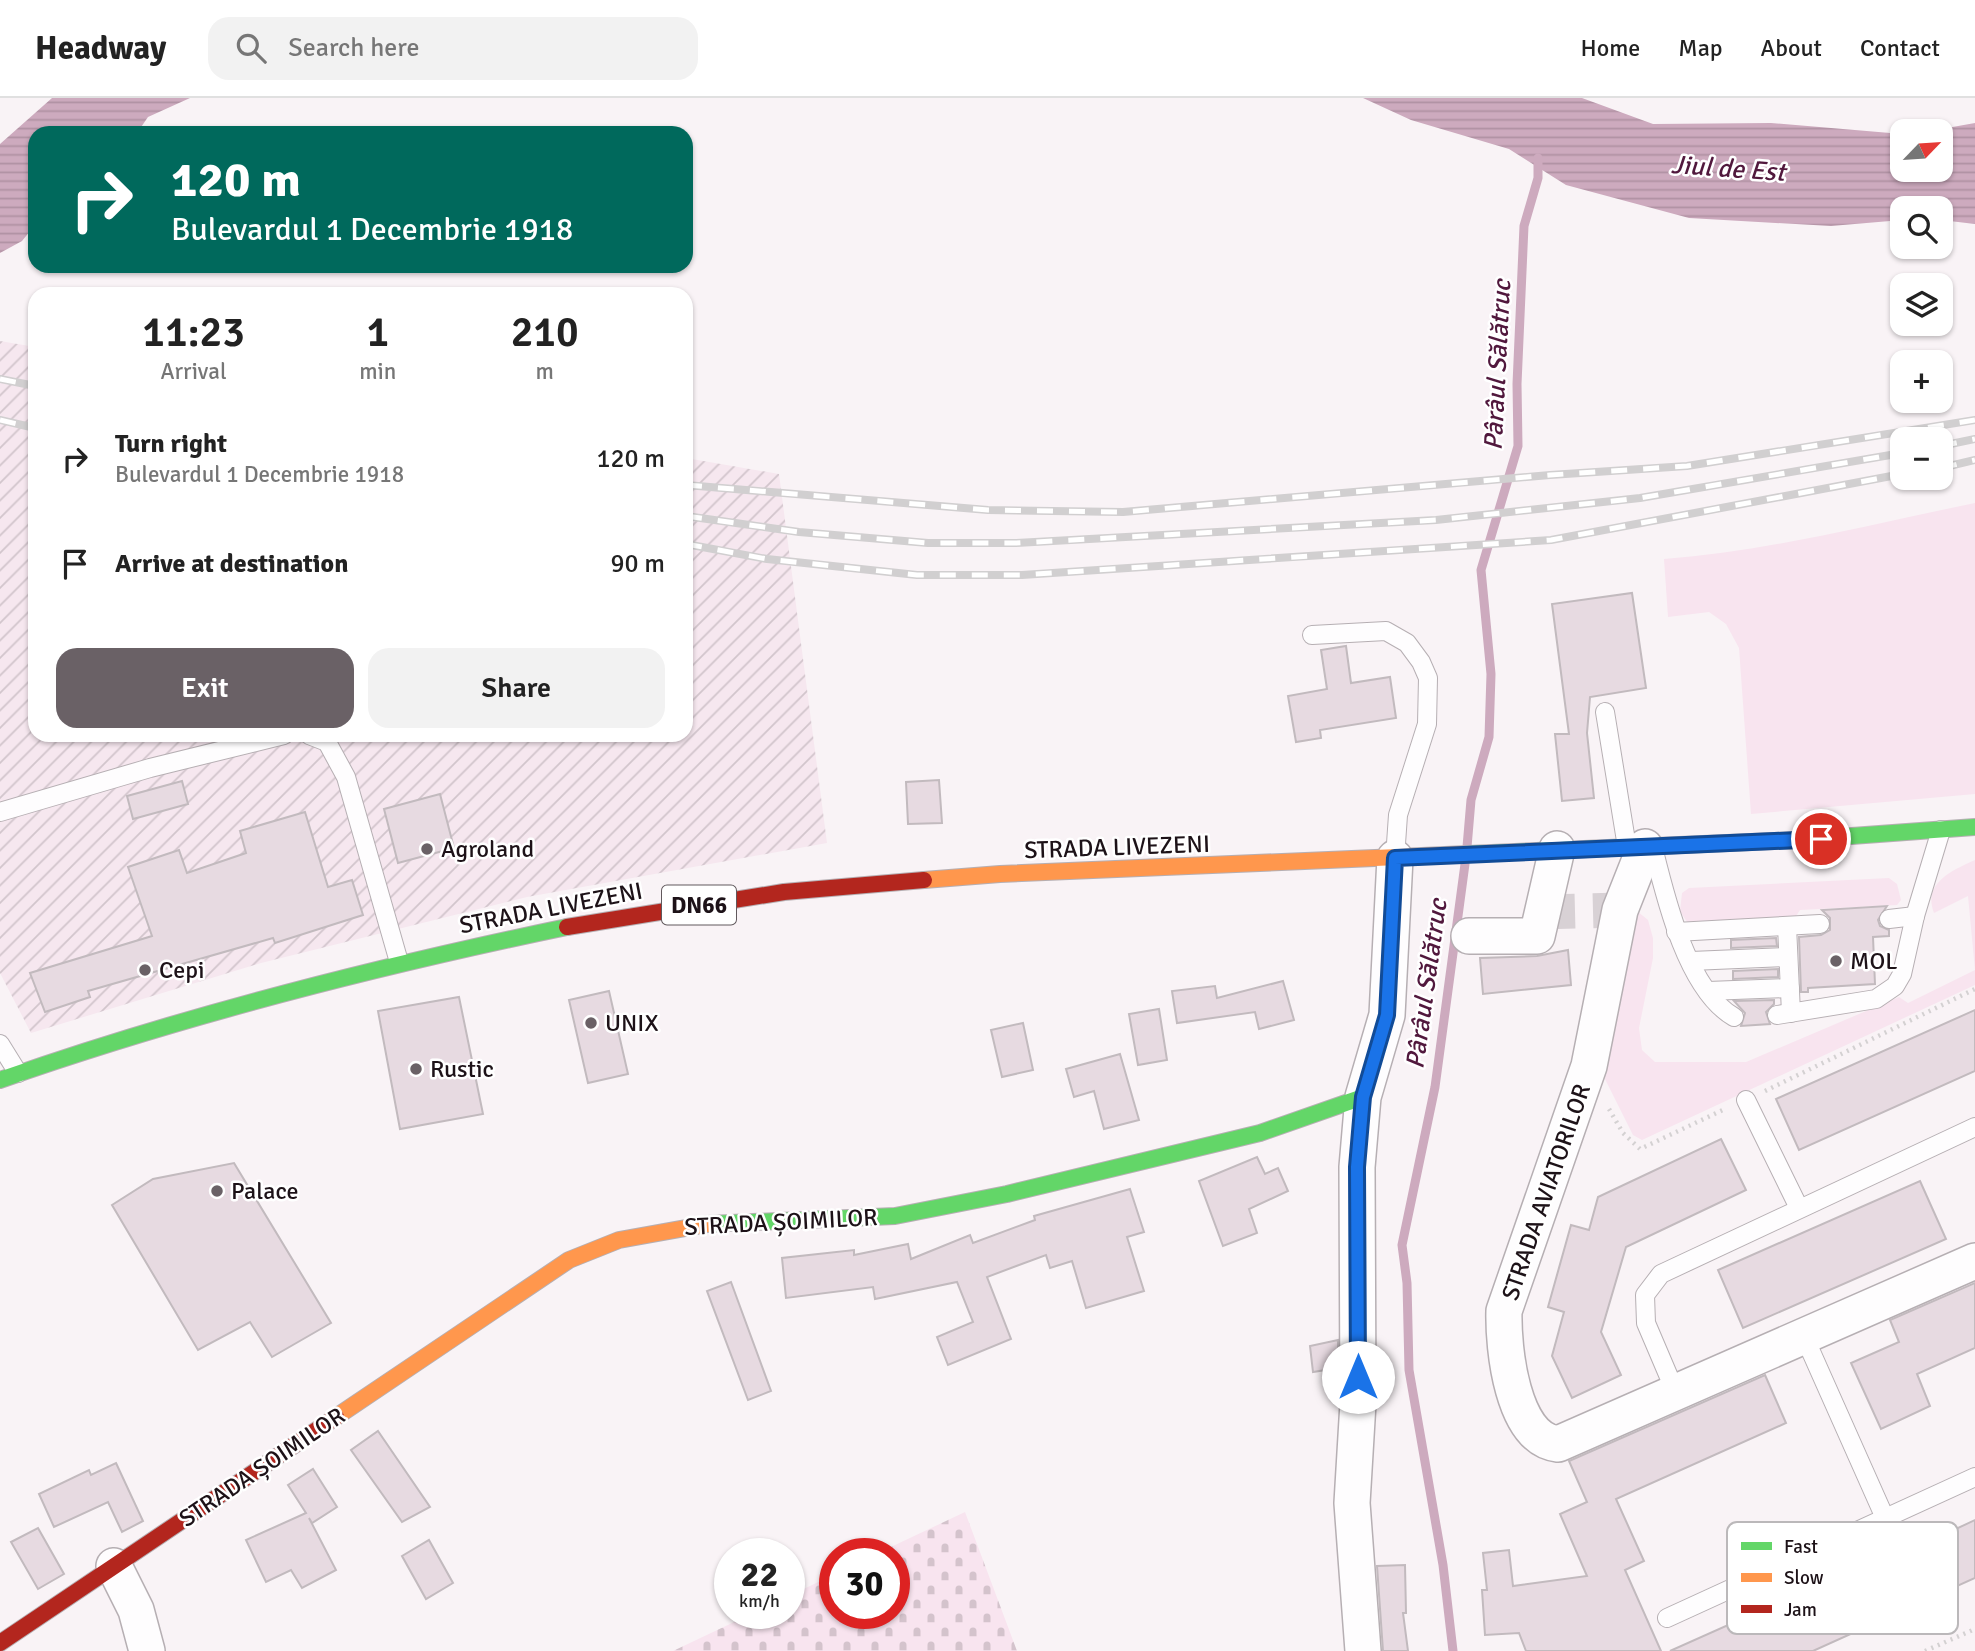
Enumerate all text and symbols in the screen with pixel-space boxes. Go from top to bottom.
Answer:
search box [208,17,698,80]
text: Headway [35,28,166,69]
icon: search [232,29,270,67]
text: Search here [288,32,419,64]
text: Home [1580,33,1640,63]
text: Map [1678,33,1723,63]
text: About [1761,33,1822,63]
text: Contact [1860,33,1940,63]
north arrow [1890,119,1953,182]
map controls [1890,119,1953,490]
water label: Jiul de Est [1670,149,1789,189]
text: 120 m [171,150,301,210]
icon: right [56,154,147,245]
button: search [1890,196,1953,259]
text: Bulevardul 1 Decembrie 1918 [171,210,573,249]
button: layers [1890,273,1953,336]
water label: Pârâul Sălătruc [1478,277,1519,451]
text: 11:23 [142,307,245,358]
text: 1 [366,307,389,358]
text: 210 [511,307,579,358]
button: + [1890,350,1953,413]
text: Arrival [160,357,227,386]
text: min [359,357,396,386]
text: m [535,357,554,386]
button: − [1890,427,1953,490]
text: Turn right [115,428,227,460]
icon: right [56,440,94,478]
text: 120 m [596,443,665,475]
text: Bulevardul 1 Decembrie 1918 [115,460,404,489]
icon: arrive [56,545,94,583]
text: Arrive at destination [115,548,348,580]
text: 90 m [610,548,665,580]
button: Exit [56,648,354,728]
button: Share [368,648,665,728]
pin [1791,809,1851,869]
icon: arrive [1802,820,1840,858]
street label: STRADA LIVEZENI [1024,829,1210,865]
place label: Agroland [441,834,534,864]
marker: Agroland [419,841,435,857]
street label: STRADA LIVEZENI [457,876,645,940]
road number: DN66 [662,886,736,925]
water label: Pârâul Sălătruc [1399,896,1455,1071]
place label: MOL [1850,946,1897,976]
marker: MOL [1828,953,1844,969]
place label: Cepi [159,955,205,985]
marker: Cepi [137,962,153,978]
place label: UNIX [605,1008,659,1038]
marker: UNIX [583,1015,599,1031]
place label: Rustic [430,1054,494,1084]
marker: Rustic [408,1061,424,1077]
street label: STRADA AVIATORILOR [1495,1080,1597,1304]
place label: Palace [231,1176,299,1206]
marker: Palace [209,1183,225,1199]
street label: STRADA ȘOIMILOR [684,1202,878,1242]
position arrow [1321,1340,1395,1414]
street label: STRADA ȘOIMILOR [173,1400,351,1534]
legend [1727,1522,1958,1634]
text: Fast [1784,1535,1818,1559]
speed limit sign: 30 [819,1538,910,1629]
text: 22 [741,1553,778,1596]
text: Slow [1784,1566,1824,1590]
text: km/h [739,1590,780,1612]
text: Jam [1784,1598,1817,1622]

